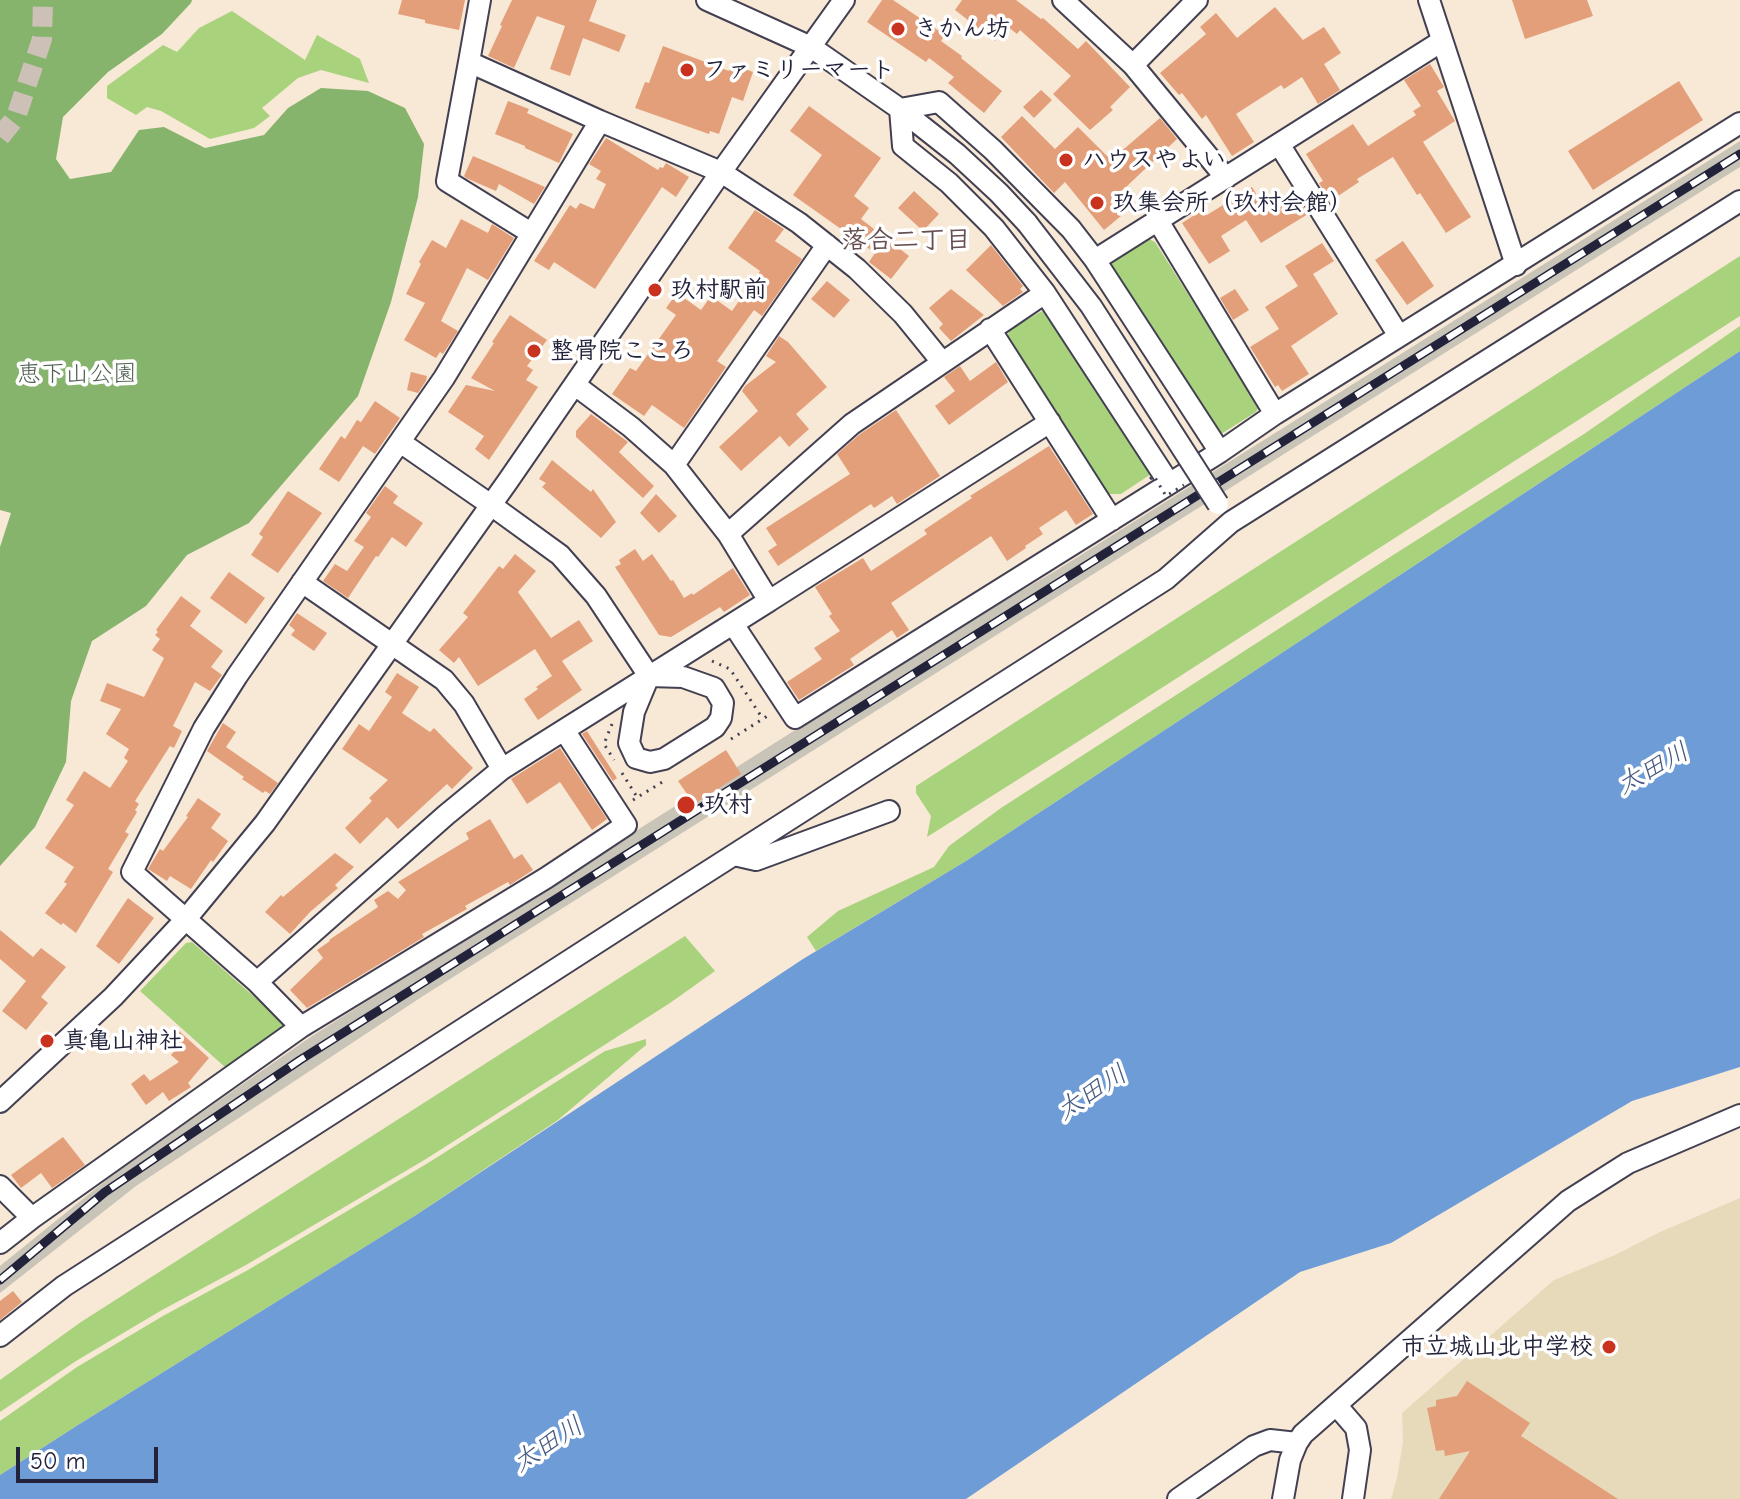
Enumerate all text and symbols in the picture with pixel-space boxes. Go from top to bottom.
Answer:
place label: きかん坊 [914,15,1010,43]
marker: きかん坊 [889,20,907,38]
place label: ファミリーマート [703,56,895,84]
marker: ファミリーマート [678,61,696,79]
place label: ハウスやよい [1082,146,1226,174]
marker: ハウスやよい [1057,151,1075,169]
place label: 玖集会所（玖村会館） [1113,189,1353,217]
marker: 玖集会所（玖村会館） [1088,194,1106,212]
district label: 落合二丁目 [841,225,971,257]
place label: 玖村駅前 [671,276,767,304]
marker: 玖村駅前 [646,281,664,299]
place label: 整骨院こころ [550,337,694,365]
marker: 整骨院こころ [525,342,543,360]
park label: 恵下山公園 [17,360,137,388]
water label: 太田川 [1611,736,1695,802]
place label: 玖村 [704,791,752,819]
marker: 玖村 [675,794,697,816]
place label: 真亀山神社 [63,1027,183,1055]
marker: 真亀山神社 [38,1032,56,1050]
water label: 太田川 [1051,1059,1133,1127]
place label: 市立城山北中学校 [1401,1333,1593,1361]
marker: 市立城山北中学校 [1600,1338,1618,1356]
water label: 太田川 [507,1411,589,1479]
scale bar [20,1431,162,1481]
text: 50 m [30,1447,86,1475]

